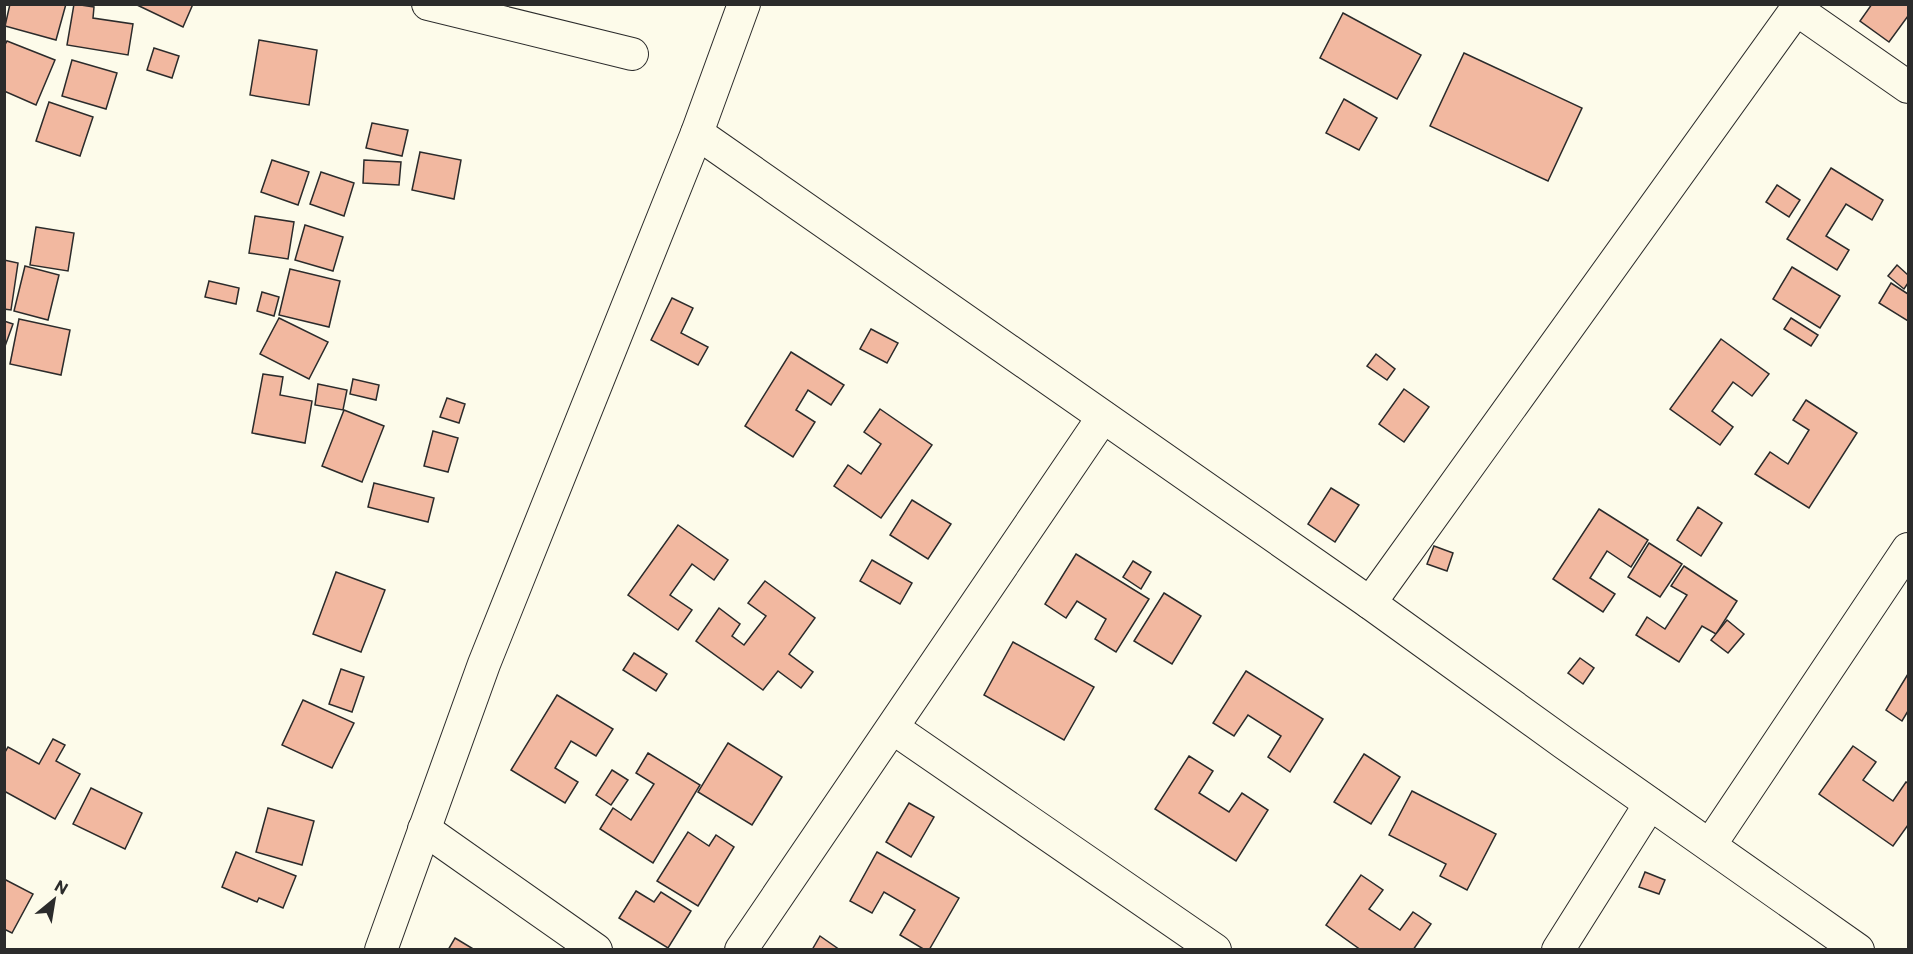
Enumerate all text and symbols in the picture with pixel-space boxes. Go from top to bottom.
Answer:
north arrow [24,870,84,930]
text: N [52,875,72,898]

